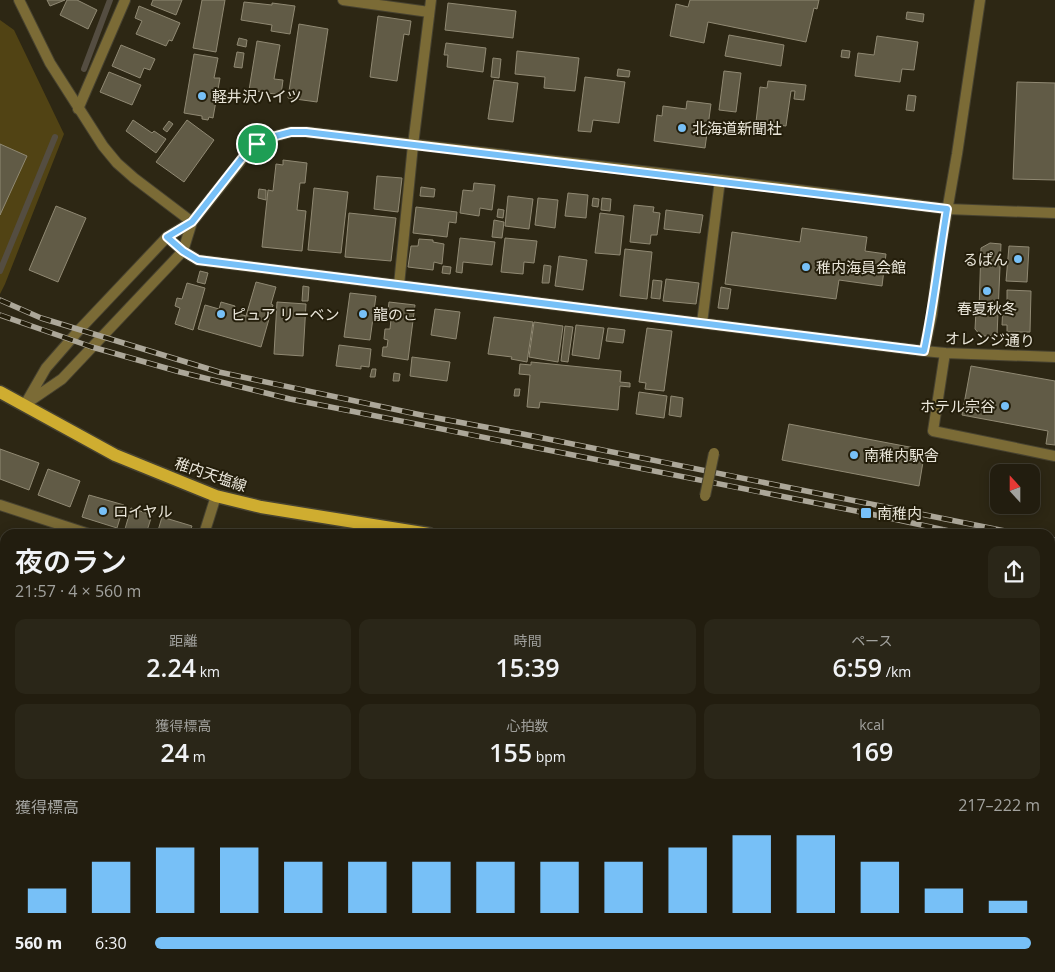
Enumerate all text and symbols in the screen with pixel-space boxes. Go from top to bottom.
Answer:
place label: 軽井沢ハイツ [212,86,302,106]
marker: 軽井沢ハイツ [196,90,208,102]
place label: 北海道新聞社 [692,118,782,138]
marker: 北海道新聞社 [676,122,688,134]
pin [236,123,278,165]
icon: arrive [243,130,271,158]
place label: るぱん [963,249,1008,269]
marker: るぱん [1012,253,1024,265]
place label: 稚内海員会館 [816,257,906,277]
marker: 稚内海員会館 [800,261,812,273]
marker: 春夏秋冬 [981,285,993,297]
place label: 春夏秋冬 [957,298,1017,318]
place label: ピュア リーベン [231,304,340,324]
place label: 龍のこ [373,304,418,324]
marker: ピュア リーベン [215,308,227,320]
marker: 龍のこ [357,308,369,320]
street label: オレンジ通り [945,327,1035,351]
place label: ホテル宗谷 [920,396,995,416]
marker: ホテル宗谷 [999,400,1011,412]
place label: 南稚内駅舎 [864,445,939,465]
marker: 南稚内駅舎 [848,449,860,461]
street label: 稚内天塩線 [172,452,250,496]
north arrow [990,464,1040,514]
map controls [990,464,1040,514]
place label: ロイヤル [113,501,173,521]
place label: 南稚内 [877,503,922,523]
marker: ロイヤル [97,505,109,517]
marker: 南稚内 [859,506,873,520]
text: 夜のラン [15,542,127,580]
button: share [988,546,1040,598]
text: 21:57 · 4 × 560 m [15,580,141,602]
text: 距離 [169,631,197,650]
text: 時間 [513,631,541,650]
text: ペース [851,631,892,650]
text: 2.24 [146,650,196,684]
text: 15:39 [495,650,560,684]
text: 6:59 [832,650,882,684]
text: km [196,662,220,681]
text: /km [882,662,911,681]
text: kcal [859,715,885,734]
text: 獲得標高 [155,716,211,735]
text: 心拍数 [506,716,548,735]
text: 169 [850,734,893,768]
text: 24 [161,735,189,769]
text: 155 [489,735,532,769]
text: m [189,747,206,766]
text: bpm [532,747,566,766]
text: 217–222 m [958,794,1040,816]
text: 獲得標高 [15,796,79,818]
text: 560 m [15,932,62,954]
text: 6:30 [95,932,127,954]

